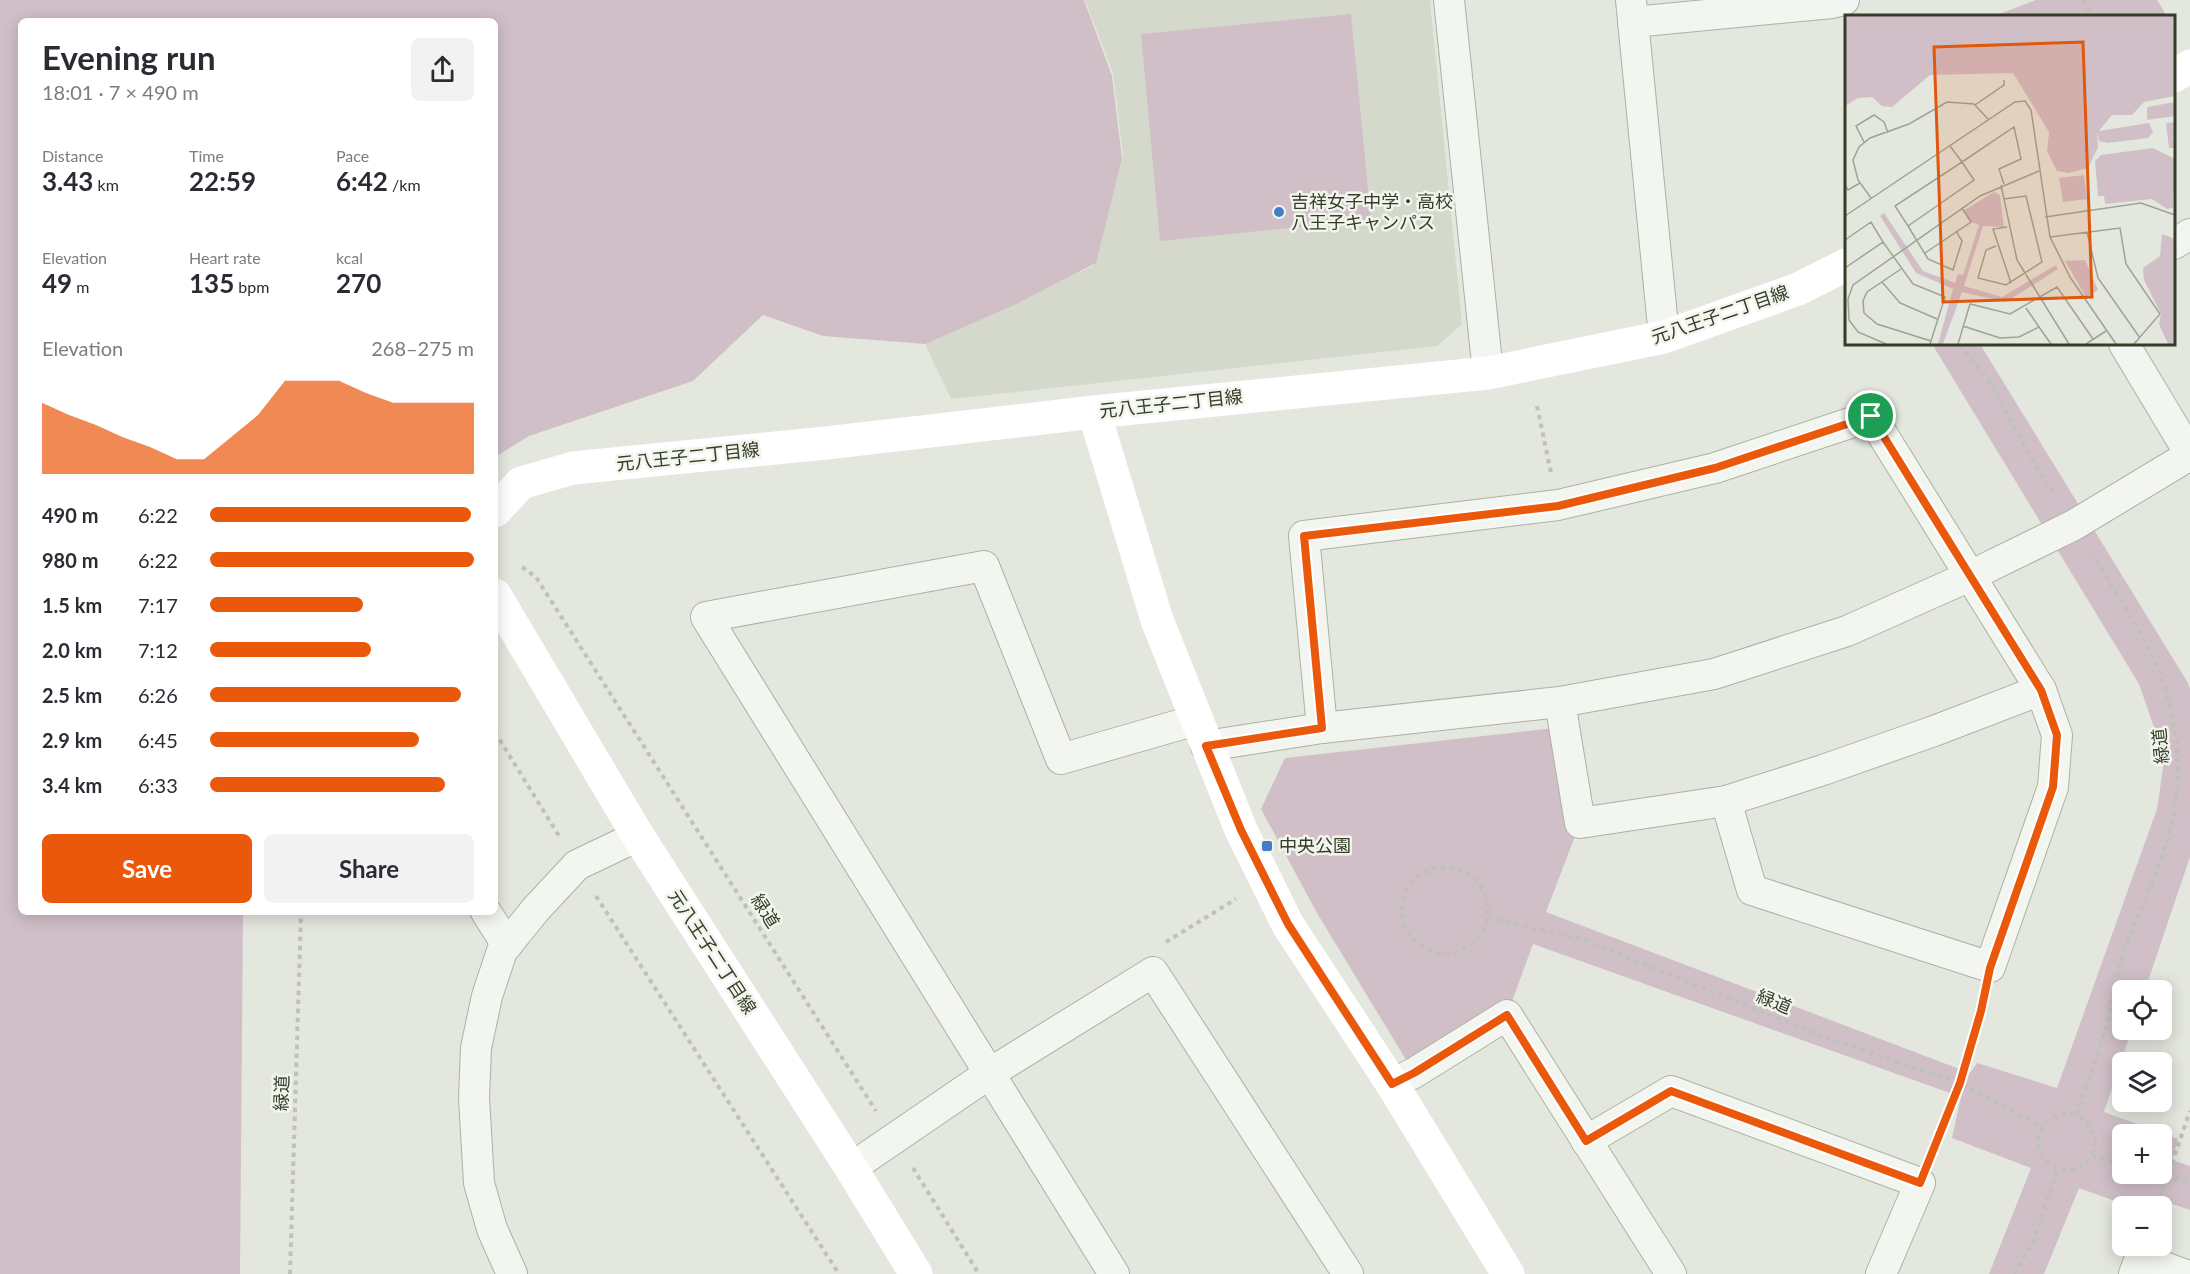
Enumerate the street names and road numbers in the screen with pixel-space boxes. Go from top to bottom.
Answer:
street label: 元八王子二丁目線 [1648,280,1791,348]
street label: 元八王子二丁目線 [1098,385,1244,421]
street label: 元八王子二丁目線 [615,438,761,474]
street label: 緑道 [2147,727,2173,765]
street label: 元八王子二丁目線 [664,885,761,1018]
street label: 緑道 [747,889,785,932]
street label: 緑道 [1754,984,1795,1018]
street label: 緑道 [269,1075,293,1111]

